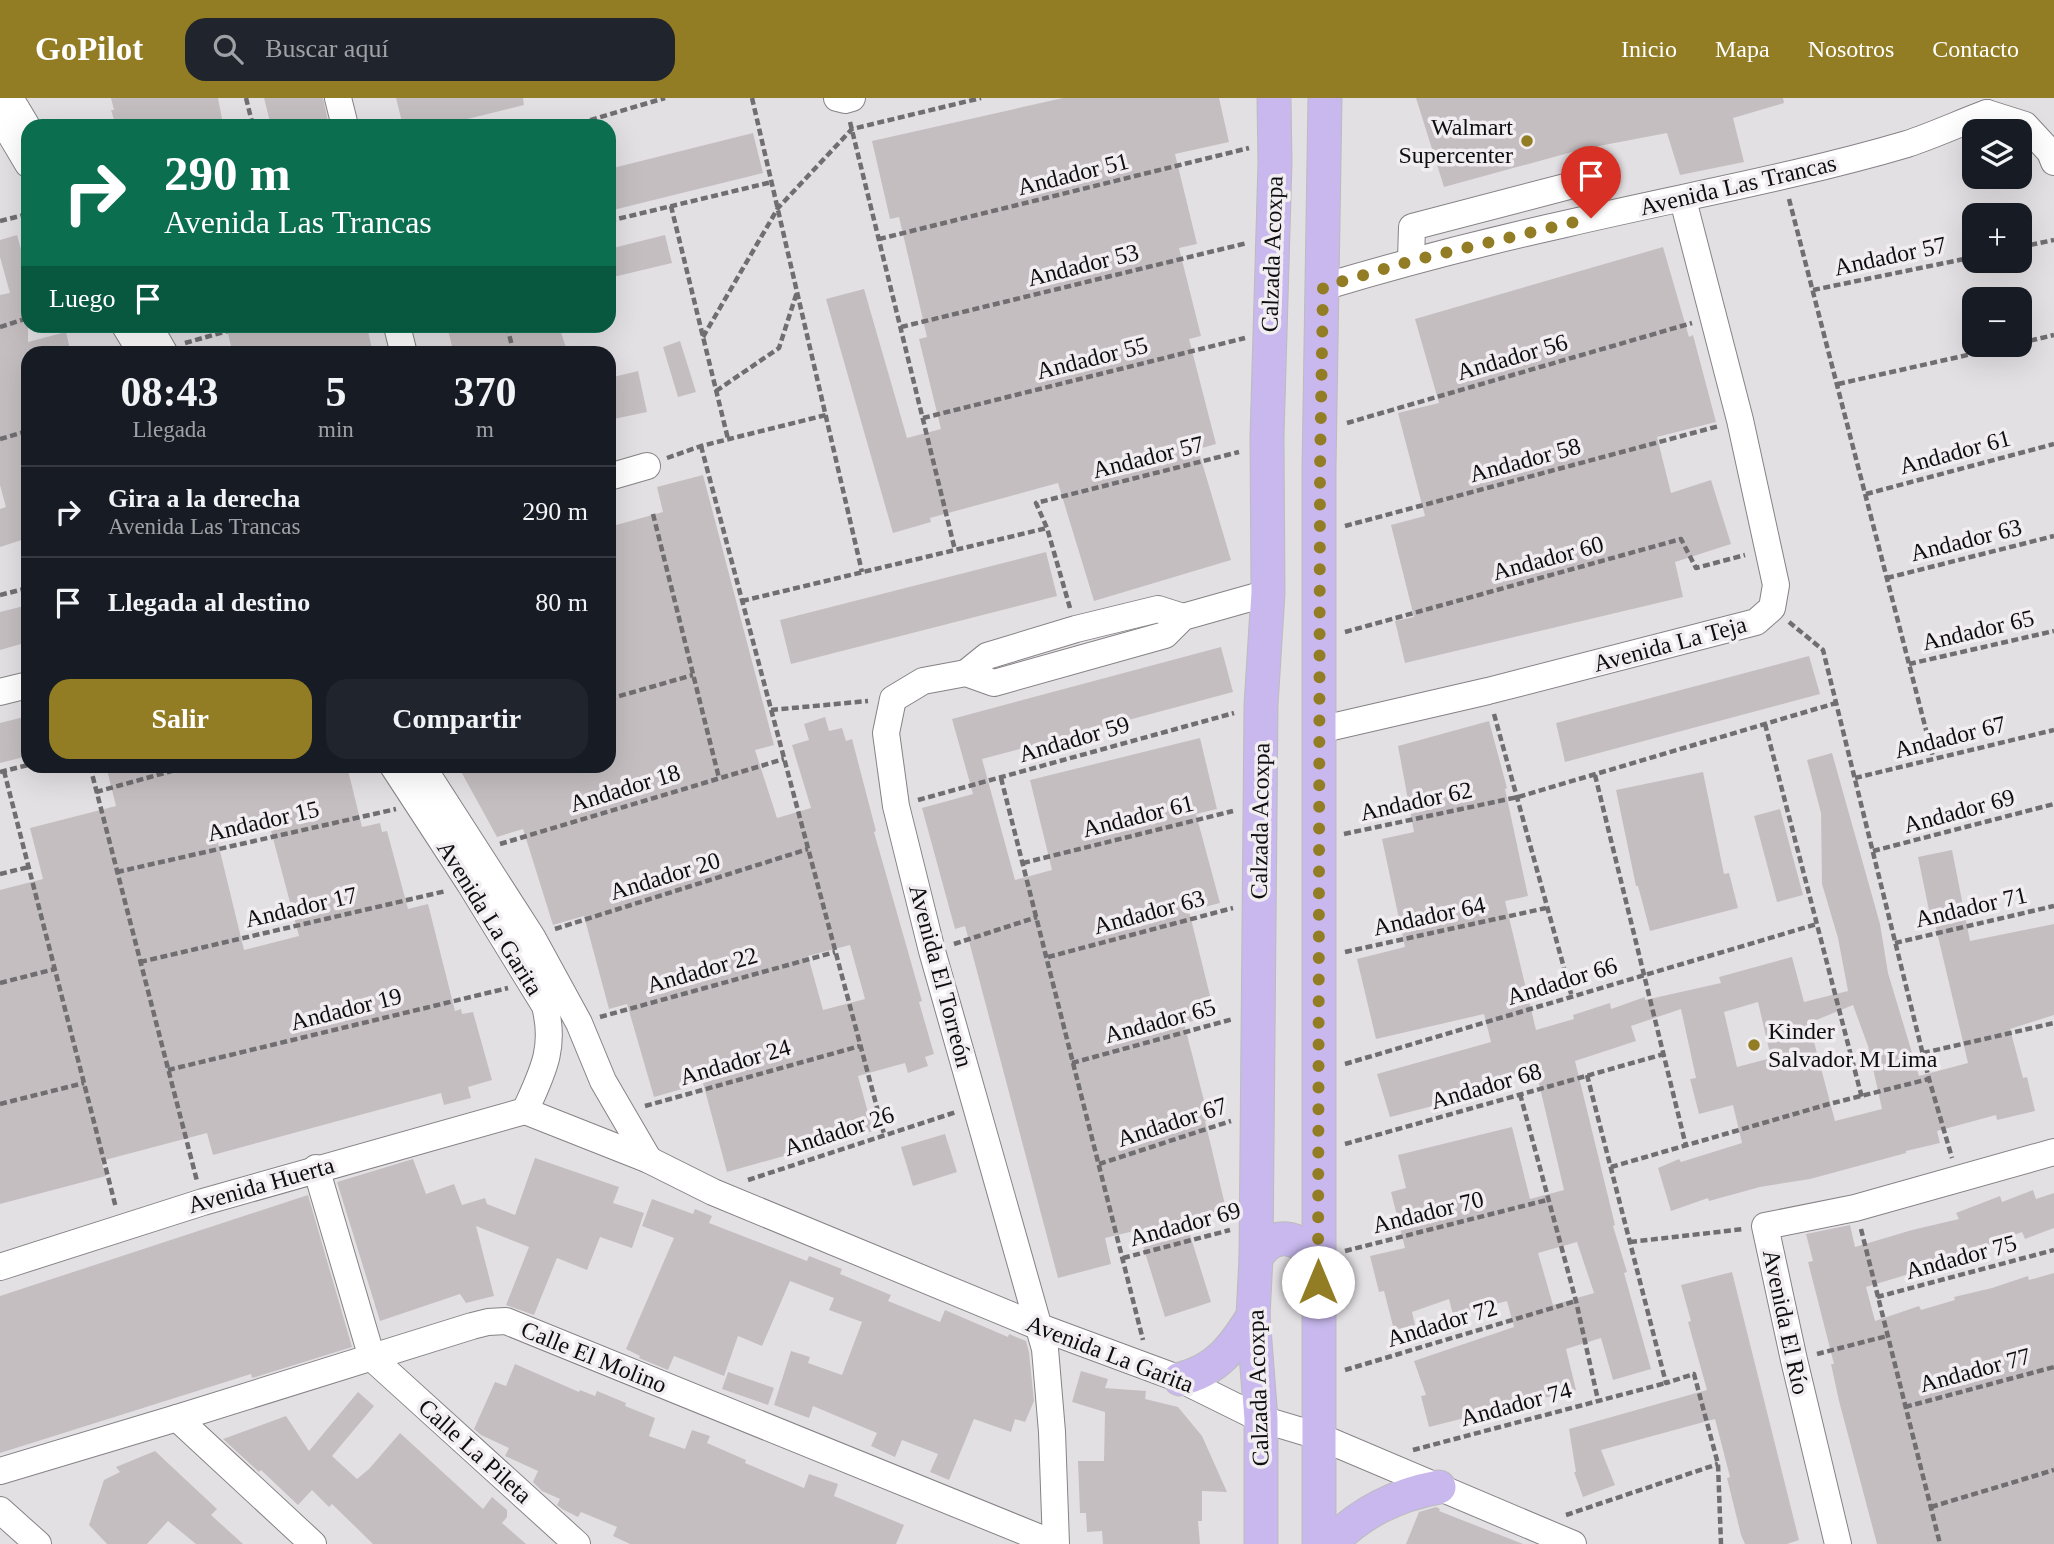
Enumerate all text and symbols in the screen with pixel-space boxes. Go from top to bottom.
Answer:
search box [185,18,675,81]
icon: search [209,30,247,68]
text: GoPilot [35,31,143,67]
text: Buscar aquí [265,34,389,63]
text: Inicio [1621,36,1677,62]
text: Mapa [1715,36,1770,62]
text: Nosotros [1808,36,1894,62]
text: Contacto [1932,36,2019,62]
place label: Walmart Supercenter [1398,114,1513,168]
map controls [1962,119,2032,357]
button: layers [1962,119,2032,189]
marker: Walmart Supercenter [1519,133,1535,149]
text: 290 m [164,146,291,201]
pin [1561,146,1621,218]
icon: right [49,147,140,238]
street label: Andador 51 [1015,148,1131,200]
street label: Avenida Las Trancas [1637,150,1839,220]
icon: arrive [1572,157,1610,195]
street label: Calzada Acoxpa [1256,175,1288,333]
button: + [1962,203,2032,273]
text: Avenida Las Trancas [164,204,432,240]
street label: Andador 57 [1832,231,1948,281]
street label: Andador 53 [1025,239,1141,291]
icon: arrive [129,280,167,318]
text: Luego [49,284,115,313]
button: − [1962,287,2032,357]
street label: Andador 56 [1454,329,1570,385]
street label: Andador 55 [1034,332,1150,384]
text: 08:43 [121,369,219,415]
text: 5 [325,369,346,415]
text: 370 [453,369,516,415]
text: Llegada [133,417,207,442]
text: min [318,417,354,442]
text: m [476,417,494,442]
street label: Andador 61 [1897,425,2013,479]
street label: Andador 57 [1090,431,1206,483]
street label: Andador 58 [1467,433,1583,487]
text: Gira a la derecha [108,484,300,513]
icon: right [49,493,87,531]
text: 290 m [522,497,588,526]
text: Avenida Las Trancas [108,514,300,539]
street label: Andador 63 [1908,514,2024,566]
street label: Andador 60 [1490,531,1606,585]
icon: arrive [49,584,87,622]
text: Llegada al destino [108,588,310,617]
text: 80 m [535,588,588,617]
street label: Andador 65 [1920,605,2036,655]
street label: Avenida La Teja [1591,611,1750,677]
button: Salir [49,679,312,759]
button: Compartir [326,679,588,759]
street label: Andador 59 [1016,711,1132,767]
street label: Andador 67 [1892,711,2008,763]
street label: Calzada Acoxpa [1246,742,1274,900]
street label: Andador 18 [567,759,683,817]
street label: Andador 62 [1358,776,1474,826]
street label: Andador 69 [1901,784,2017,838]
street label: Andador 61 [1080,790,1196,842]
street label: Andador 15 [205,796,321,846]
street label: Avenida La Garita [432,836,548,1000]
street label: Andador 20 [607,847,723,905]
street label: Andador 17 [243,882,359,932]
street label: Avenida El Torreón [904,882,978,1070]
street label: Andador 71 [1913,882,2029,932]
street label: Andador 63 [1091,885,1207,939]
street label: Andador 64 [1371,891,1487,941]
street label: Andador 22 [644,942,760,998]
street label: Andador 66 [1504,952,1620,1010]
street label: Andador 19 [288,983,404,1035]
street label: Andador 65 [1102,994,1218,1048]
place label: Kinder Salvador M Lima [1768,1018,1938,1072]
street label: Andador 24 [677,1034,793,1090]
marker: Kinder Salvador M Lima [1746,1037,1762,1053]
street label: Andador 68 [1428,1058,1544,1114]
street label: Andador 67 [1114,1092,1230,1152]
street label: Andador 26 [781,1101,897,1161]
street label: Avenida Huerta [185,1152,337,1218]
street label: Andador 70 [1370,1186,1486,1238]
street label: Andador 69 [1127,1197,1243,1251]
street label: Andador 75 [1903,1230,2019,1284]
position arrow [1281,1245,1355,1319]
street label: Avenida El Río [1758,1247,1814,1397]
street label: Andador 72 [1384,1294,1500,1352]
street label: Calzada Acoxpa [1242,1309,1274,1467]
street label: Avenida La Garita [1023,1310,1198,1398]
street label: Calle El Molino [517,1316,671,1398]
street label: Andador 77 [1917,1343,2033,1397]
street label: Andador 74 [1458,1377,1574,1431]
street label: Calle La Pileta [413,1394,537,1509]

